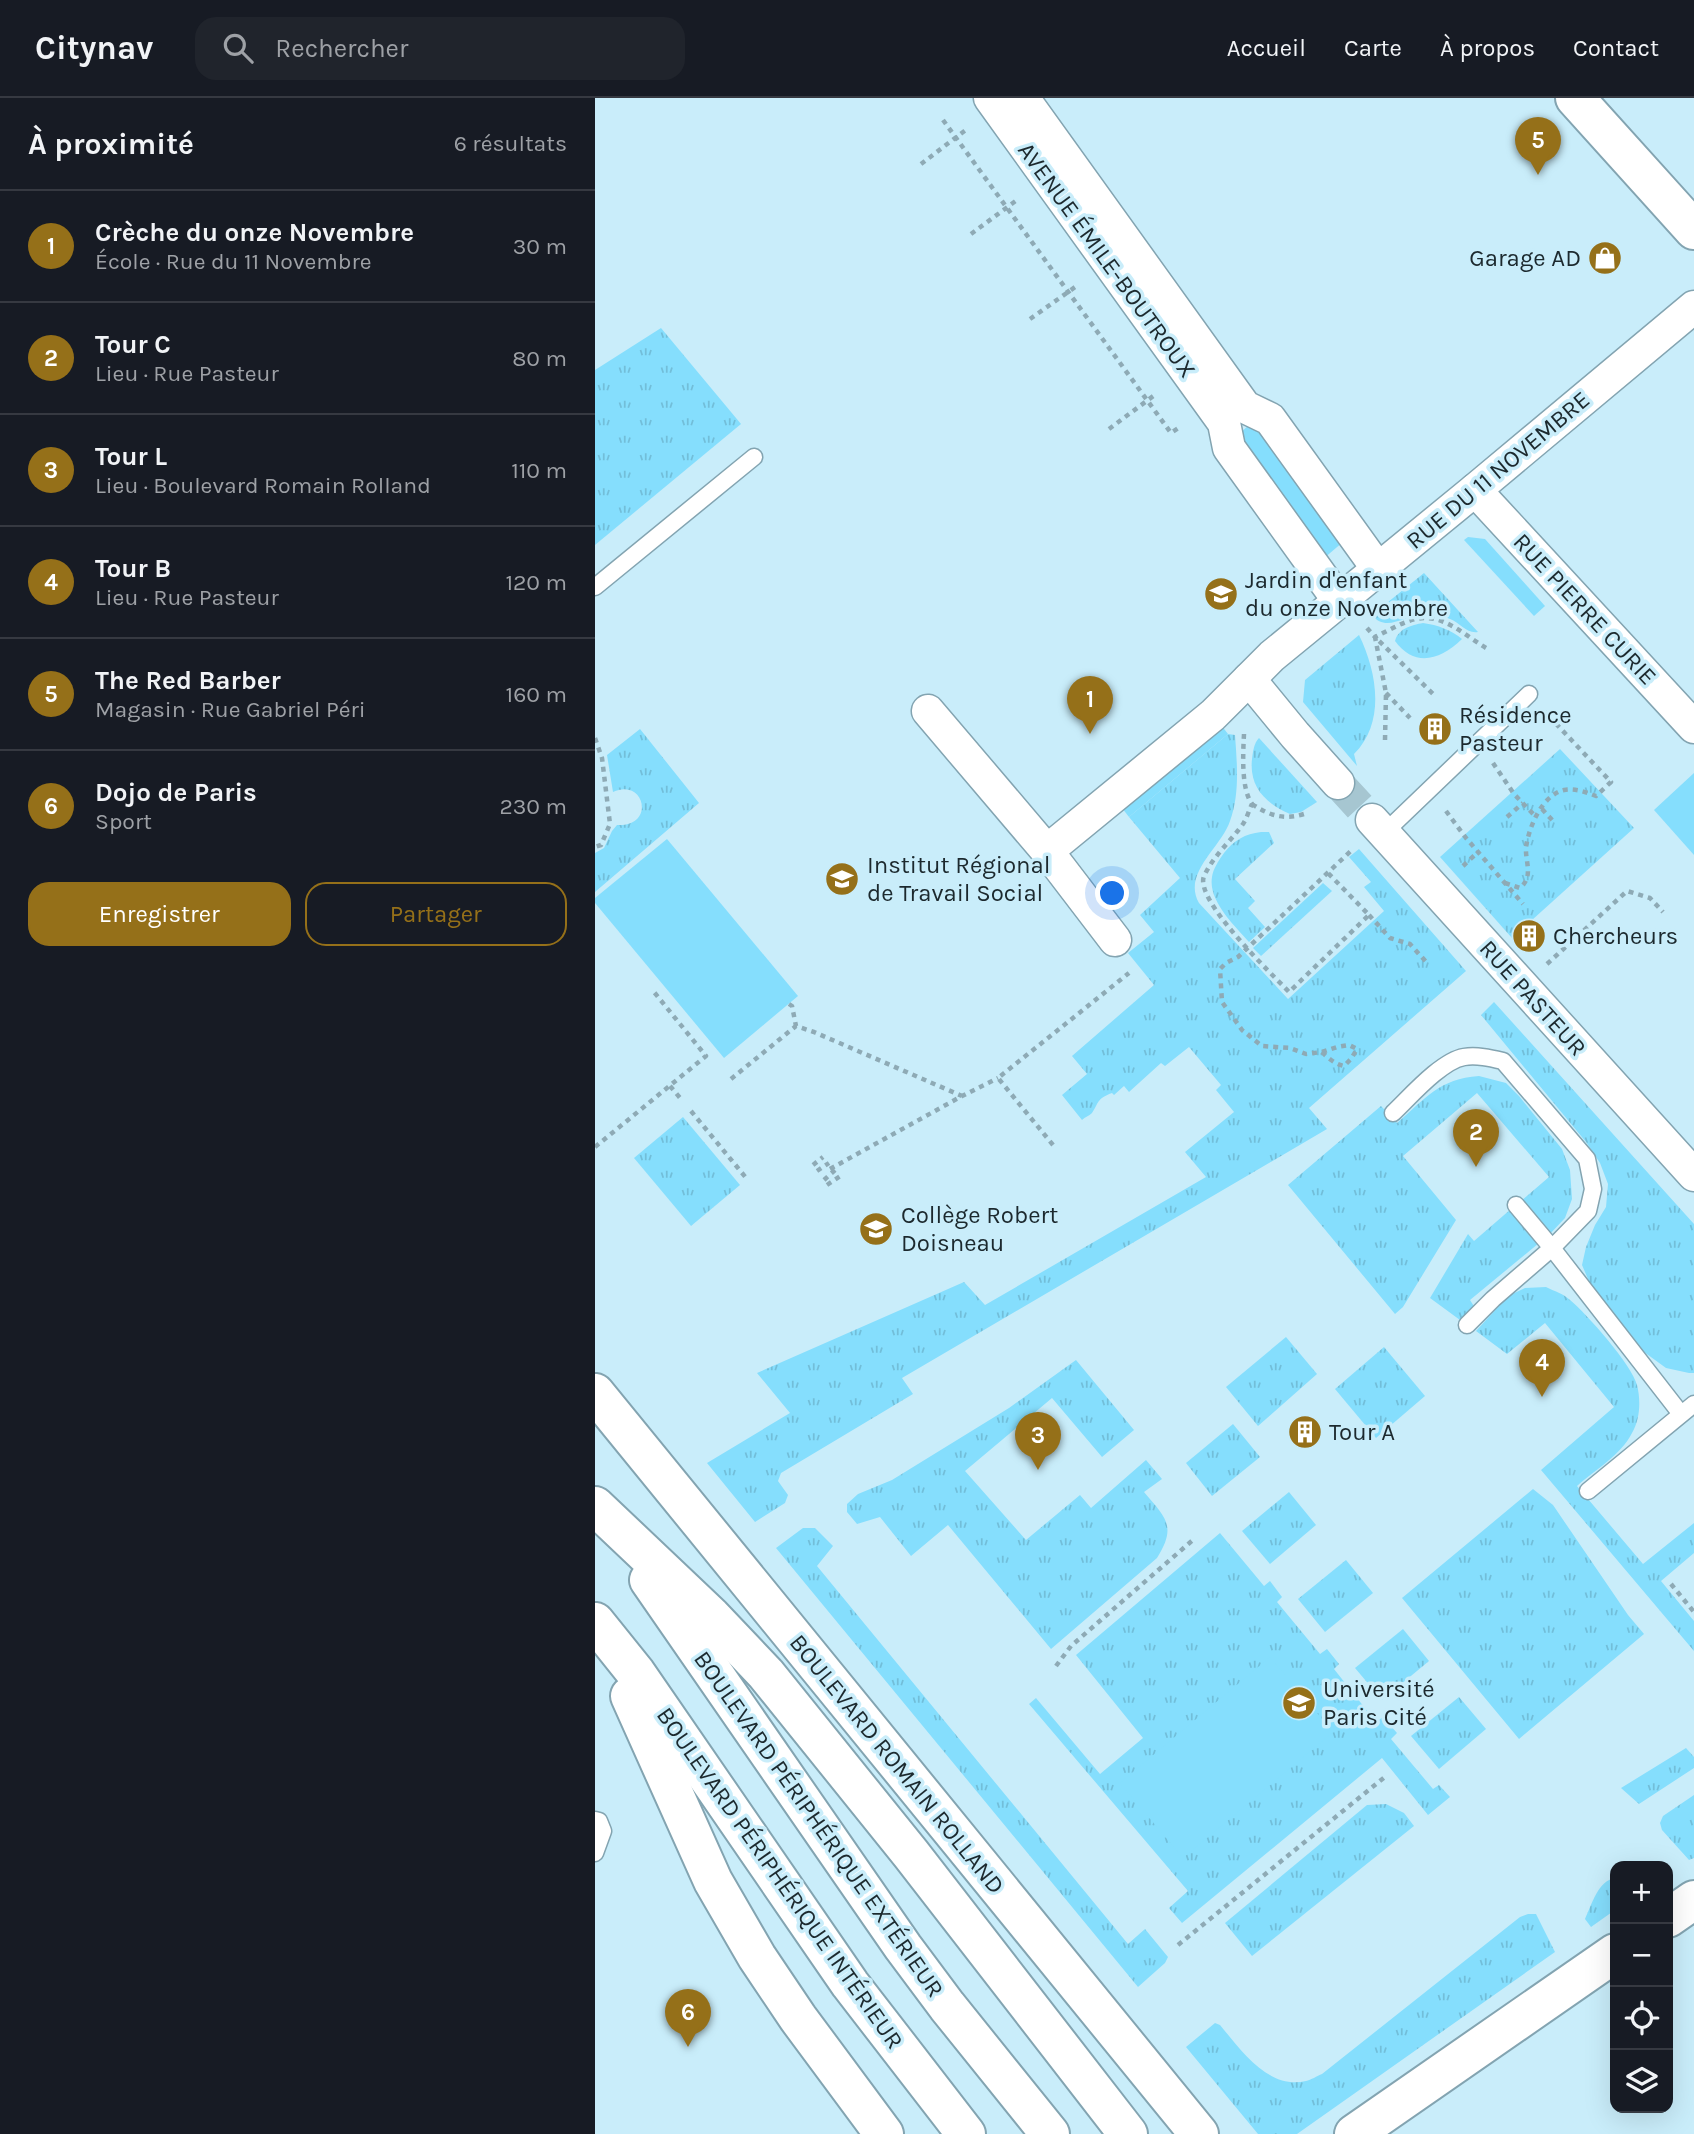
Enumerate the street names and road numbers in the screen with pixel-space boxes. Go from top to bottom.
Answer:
street label: AVENUE ÉMILE-BOUTROUX [1012,136,1203,383]
street label: RUE DU 11 NOVEMBRE [1401,385,1595,555]
street label: RUE PIERRE CURIE [1508,527,1662,691]
street label: RUE PASTEUR [1474,934,1592,1062]
street label: BOULEVARD ROMAIN ROLLAND [784,1629,1010,1899]
street label: BOULEVARD PÉRIPHÉRIQUE EXTÉRIEUR [688,1645,951,2002]
street label: BOULEVARD PÉRIPHÉRIQUE INTÉRIEUR [651,1701,910,2054]

